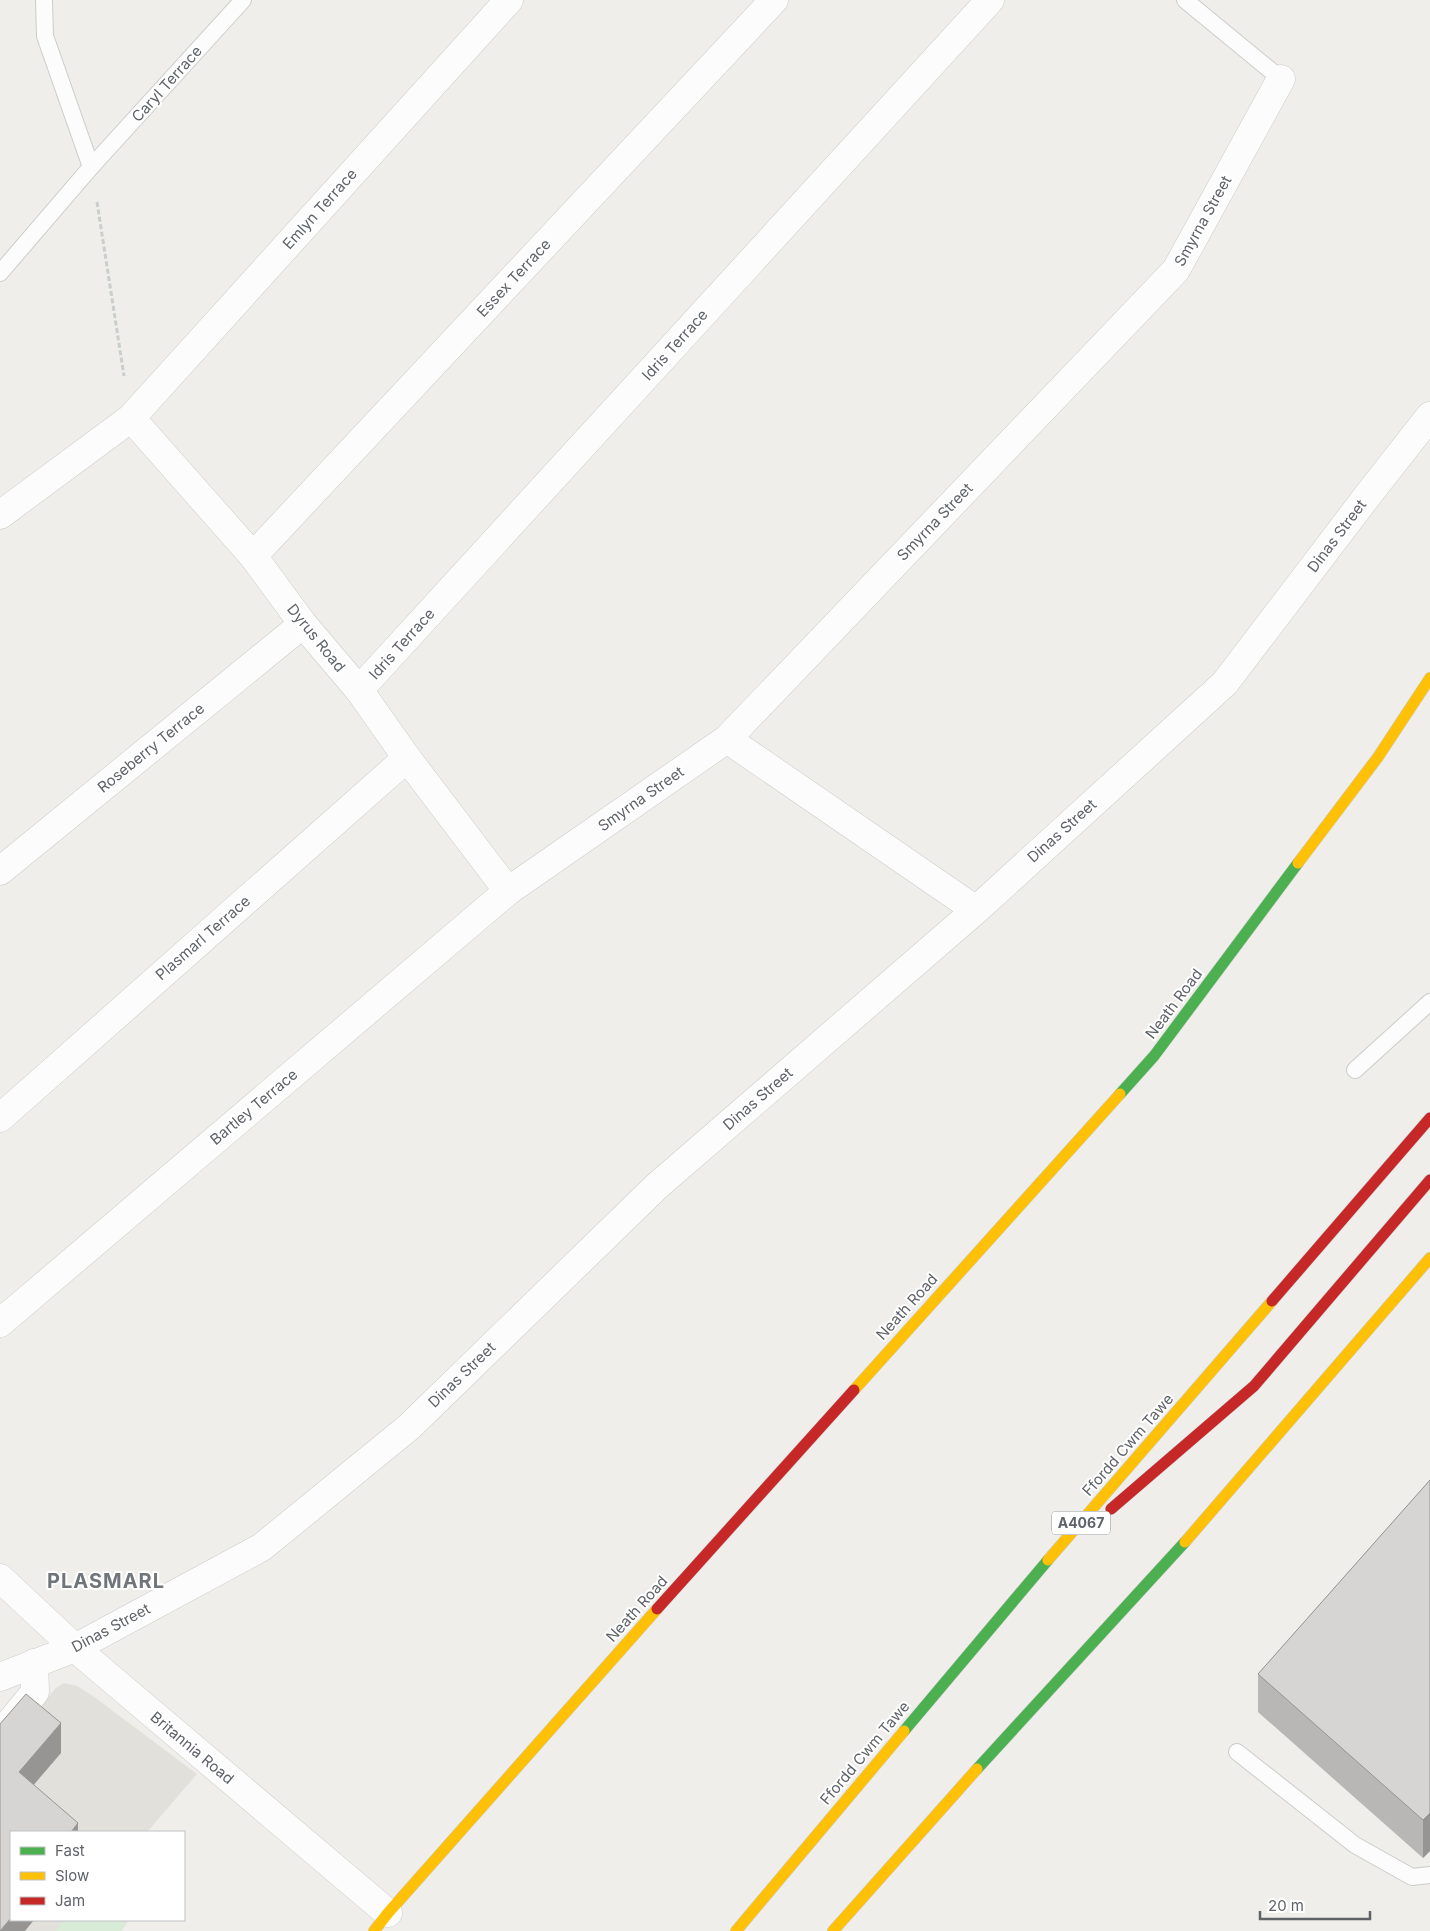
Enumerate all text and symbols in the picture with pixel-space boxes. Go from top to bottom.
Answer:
street label: Caryl Terrace [127,42,206,126]
street label: Emlyn Terrace [278,164,361,253]
street label: Smyrna Street [1170,172,1235,269]
street label: Essex Terrace [473,235,555,321]
street label: Idris Terrace [638,305,712,384]
street label: Smyrna Street [893,479,977,564]
street label: Dinas Street [1303,495,1370,576]
street label: Dyrus Road [283,600,350,676]
street label: Idris Terrace [365,604,439,683]
street label: Roseberry Terrace [93,699,208,797]
street label: Smyrna Street [594,762,687,835]
street label: Dinas Street [1023,795,1100,867]
street label: Plasmarl Terrace [151,891,254,984]
street label: Neath Road [1141,965,1206,1042]
street label: Dinas Street [719,1063,797,1134]
street label: Bartley Terrace [206,1065,301,1149]
street label: Neath Road [872,1270,941,1344]
street label: Dinas Street [424,1338,499,1411]
street label: Ffordd Cwm Tawe [1078,1390,1177,1500]
road number: A4067 [1052,1512,1110,1535]
district label: PLASMARL [47,1569,165,1593]
street label: Neath Road [602,1572,671,1646]
street label: Dinas Street [68,1599,153,1656]
street label: Ffordd Cwm Tawe [816,1697,913,1808]
street label: Britannia Road [147,1707,238,1788]
legend [10,1831,185,1921]
text: Fast [55,1841,85,1860]
text: Slow [55,1866,89,1885]
scale bar [1260,1888,1370,1920]
text: Jam [55,1891,85,1910]
text: 20 m [1268,1896,1304,1915]

